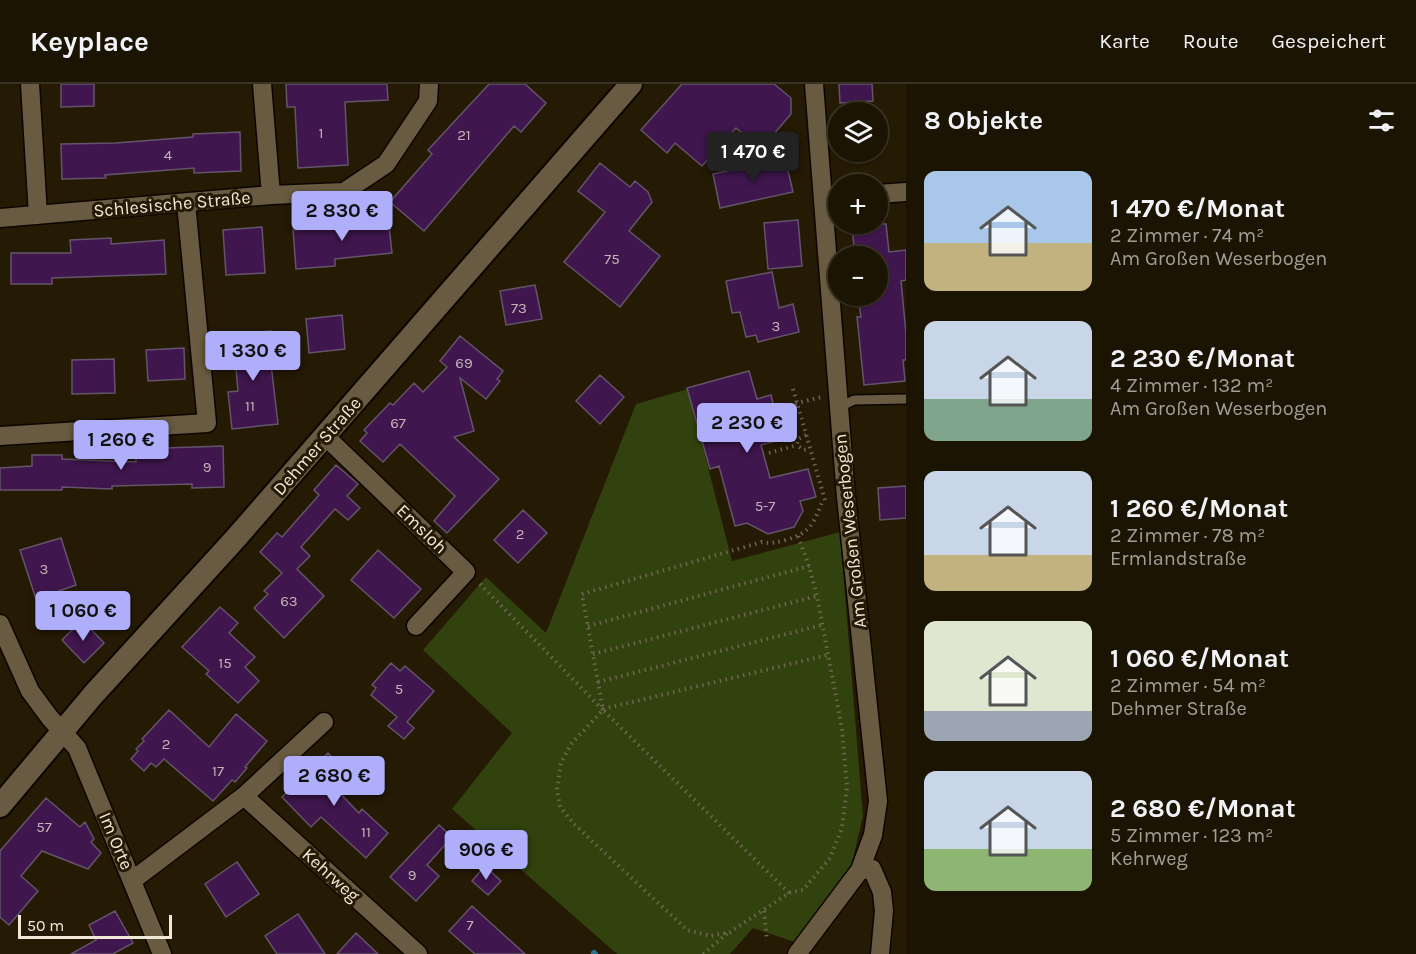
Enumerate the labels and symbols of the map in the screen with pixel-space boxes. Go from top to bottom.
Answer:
house number: 1 [319,124,323,142]
house number: 21 [457,126,471,144]
pin: 1 470 € [698,132,808,183]
house number: 4 [164,146,173,164]
street label: Schlesische Straße [93,186,251,222]
pin: 2 830 € [287,191,397,242]
house number: 75 [604,250,620,268]
house number: 73 [511,299,527,317]
house number: 3 [772,317,780,335]
pin: 1 330 € [198,331,308,382]
house number: 69 [455,354,473,372]
street label: Dehmer Straße [268,392,366,500]
house number: 11 [245,397,255,415]
pin: 2 230 € [692,403,802,454]
house number: 67 [390,414,406,432]
pin: 1 260 € [66,420,176,471]
street label: Am Großen Weserbogen [829,433,871,629]
house number: 9 [203,458,211,476]
house number: 5-7 [755,497,775,515]
street label: Emsloh [392,499,452,559]
house number: 2 [516,525,524,543]
house number: 3 [40,560,48,578]
pin: 1 060 € [28,591,138,642]
house number: 63 [280,592,298,610]
house number: 15 [218,654,232,672]
house number: 5 [395,680,403,698]
house number: 2 [162,735,170,753]
pin: 2 680 € [279,756,389,807]
house number: 17 [212,762,224,780]
street label: Im Orte [94,809,138,873]
house number: 57 [36,818,52,836]
house number: 11 [361,823,371,841]
pin: 906 € [444,830,528,881]
street label: Kehrweg [298,843,364,907]
house number: 9 [408,866,416,884]
scale bar [18,912,172,940]
house number: 7 [466,916,474,934]

